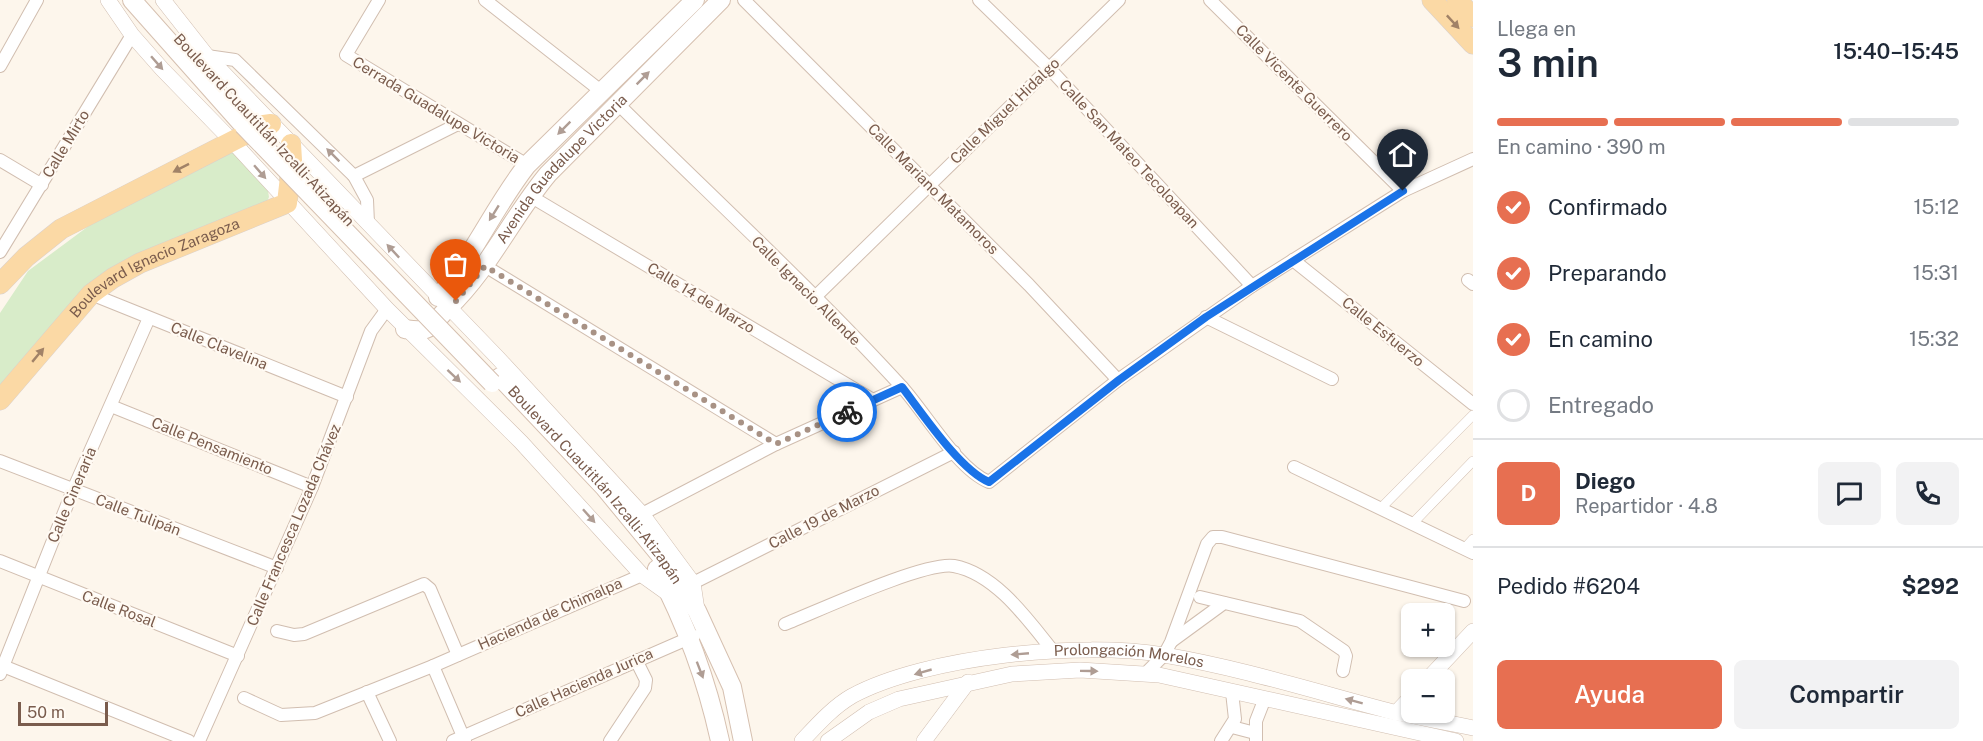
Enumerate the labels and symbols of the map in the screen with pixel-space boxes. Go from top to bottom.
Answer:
one-way arrow [1446,15,1460,30]
street label: Calle Vicente Guerrero [1233,21,1356,144]
street label: Boulevard Cuautitlán Izcalli-Atizapán [171,30,358,229]
street label: Cerrada Guadalupe Victoria [350,53,523,166]
street label: Calle Miguel Hidalgo [947,54,1063,167]
one-way arrow [150,55,163,71]
one-way arrow [636,71,650,86]
street label: Calle San Mateo Tecoloapan [1056,76,1203,231]
street label: Avenida Guadalupe Victoria [493,91,630,246]
street label: Calle Mirto [39,107,92,181]
street label: Calle Mariano Matamoros [865,120,1002,257]
one-way arrow [556,121,571,135]
pin [1377,129,1428,191]
one-way arrow [327,149,341,163]
one-way arrow [172,164,189,173]
one-way arrow [253,165,267,180]
one-way arrow [488,205,499,221]
street label: Boulevard Ignacio Zaragoza [66,214,242,321]
street label: Calle Ignacio Allende [748,233,864,349]
pin [430,239,481,301]
one-way arrow [387,244,401,258]
street label: Calle 14 de Marzo [645,259,758,336]
street label: Calle Esfuerzo [1339,293,1428,370]
street label: Calle Clavelina [168,318,270,373]
one-way arrow [31,348,44,363]
one-way arrow [447,369,462,383]
street label: Boulevard Cuautitlán Izcalli-Atizapán [505,382,686,587]
courier [817,382,877,442]
street label: Calle Pensamiento [149,413,275,478]
street label: Calle Francesca Lozada Chávez [243,421,344,628]
street label: Calle Cineraria [44,444,99,545]
street label: Calle 19 de Marzo [766,481,882,552]
street label: Calle Tulipán [93,490,183,539]
one-way arrow [582,509,596,524]
street label: Hacienda de Chimalpa [475,574,624,653]
street label: Calle Rosal [80,587,159,630]
street label: Prolongación Morelos [1053,641,1206,670]
street label: Calle Hacienda Jurica [512,644,655,721]
one-way arrow [1010,649,1029,659]
one-way arrow [696,661,705,679]
one-way arrow [1079,666,1098,675]
one-way arrow [913,668,931,677]
one-way arrow [1345,696,1364,706]
scale bar [18,699,108,726]

